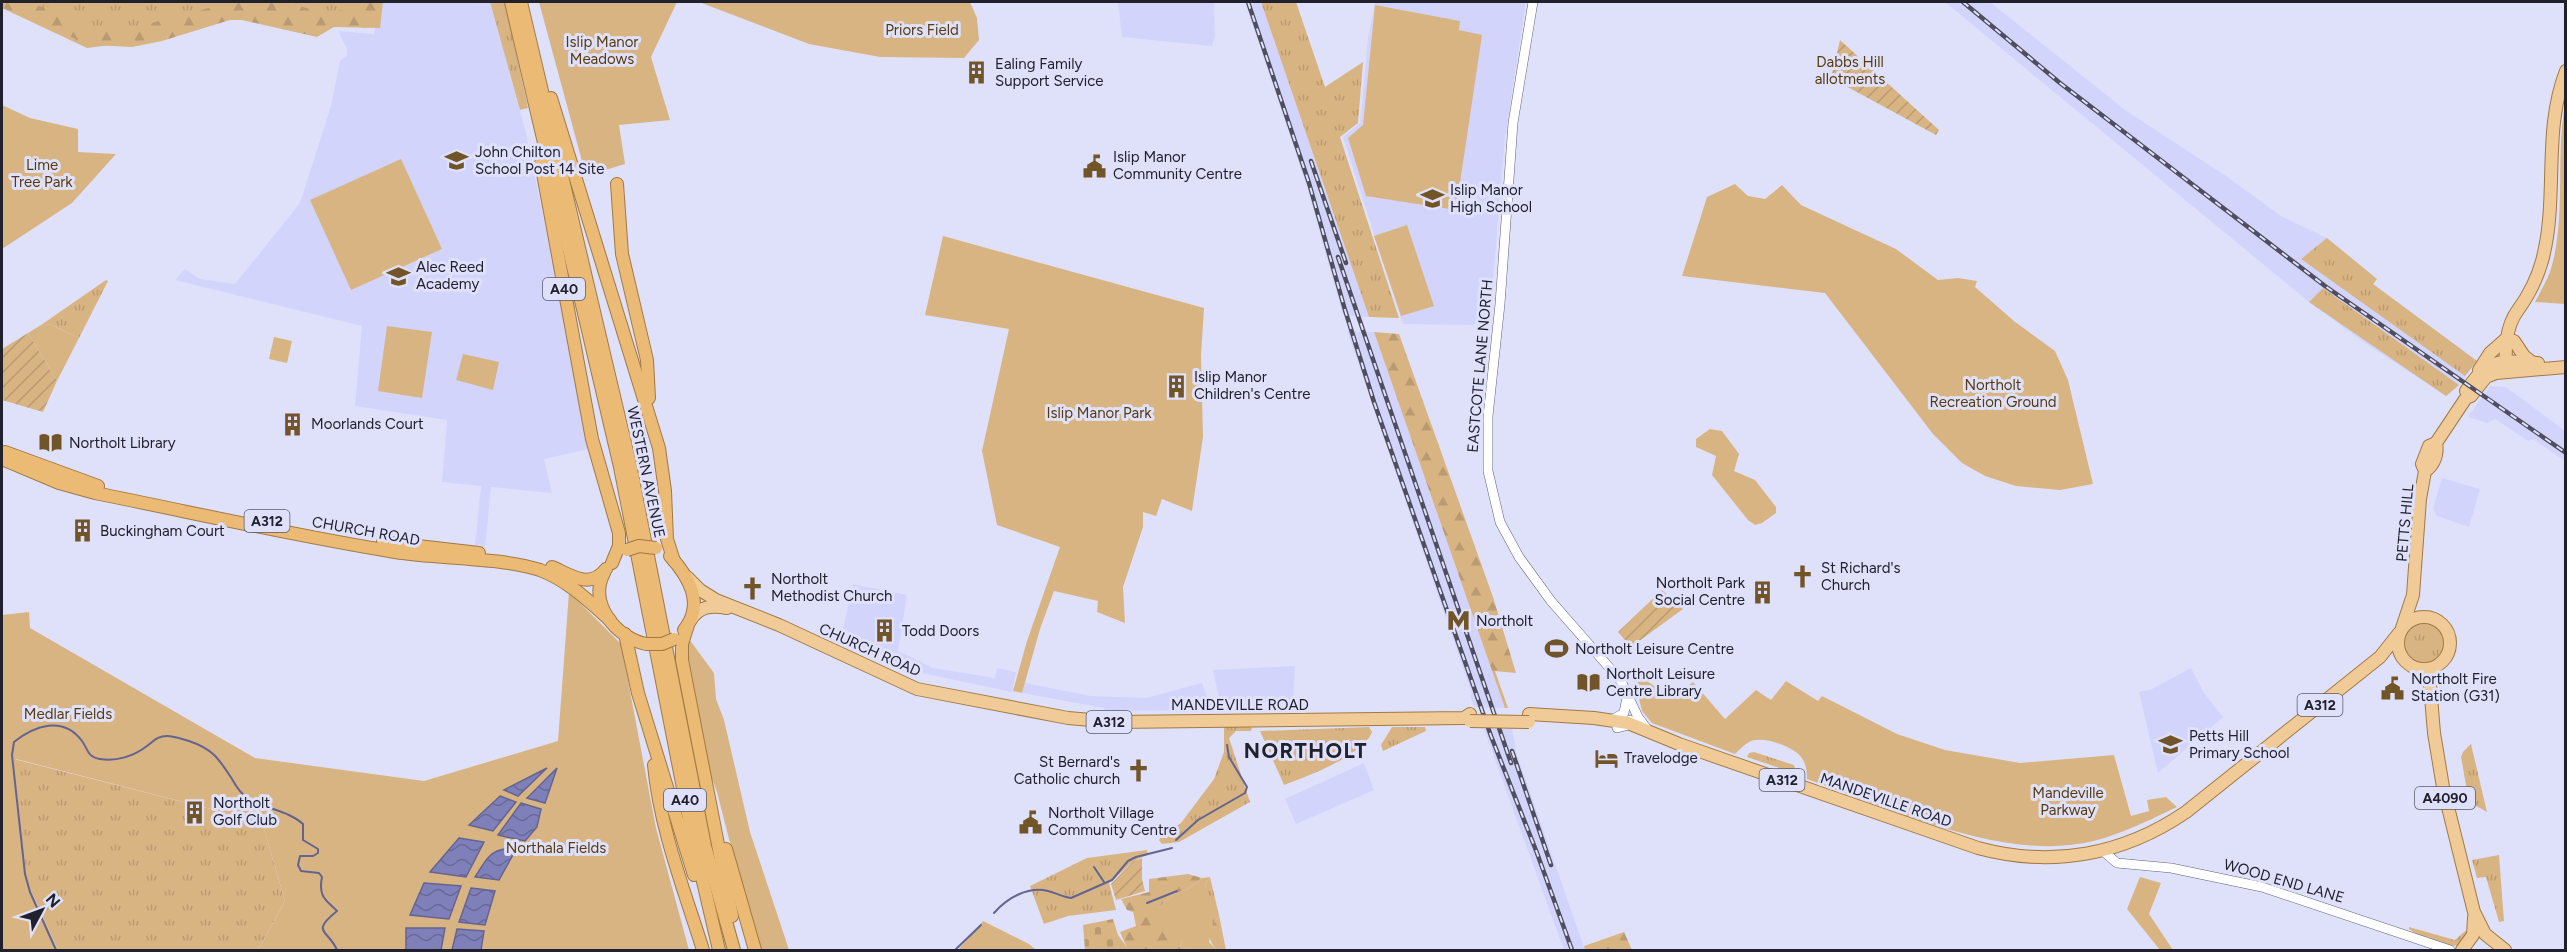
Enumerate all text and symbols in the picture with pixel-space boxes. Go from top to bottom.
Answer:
park label: Priors Field [885,21,959,39]
park label: Islip Manor Meadows [566,33,638,68]
park label: Dabbs Hill allotments [1815,53,1885,88]
place label: Ealing Family Support Service [995,55,1104,90]
building icon: Ealing Family Support Service [964,60,990,86]
place label: John Chilton School Post 14 Site [475,143,604,178]
school or university icon: John Chilton School Post 14 Site [444,148,470,174]
place label: Islip Manor Community Centre [1113,148,1242,183]
public building icon: Islip Manor Community Centre [1082,153,1108,179]
park label: Lime Tree Park [11,156,73,191]
place label: Islip Manor High School [1450,181,1532,216]
school or university icon: Islip Manor High School [1419,186,1445,212]
place label: Alec Reed Academy [416,258,484,293]
school or university icon: Alec Reed Academy [385,263,411,289]
road number: A40 [543,278,585,300]
street label: EASTCOTE LANE NORTH [1463,279,1497,453]
place label: Islip Manor Children's Centre [1194,368,1310,403]
building icon: Islip Manor Children's Centre [1163,373,1189,399]
park label: Northolt Recreation Ground [1929,376,2057,411]
street label: WESTERN AVENUE [623,404,669,540]
park label: Islip Manor Park [1046,404,1152,422]
building icon: Moorlands Court [280,411,306,437]
place label: Moorlands Court [311,415,424,433]
library icon: Northolt Library [38,430,64,456]
place label: Northolt Library [69,434,176,452]
street label: PETTS HILL [2393,483,2417,563]
road number: A312 [244,510,290,532]
street label: CHURCH ROAD [311,513,421,549]
building icon: Buckingham Court [69,518,95,544]
place label: Buckingham Court [100,522,225,540]
place label: St Richard's Church [1821,559,1900,594]
church icon: St Richard's Church [1790,564,1816,590]
place label: Northolt Methodist Church [771,570,892,605]
place label: Northolt Park Social Centre [1655,574,1746,609]
church icon: Northolt Methodist Church [740,575,766,601]
building icon: Northolt Park Social Centre [1750,579,1776,605]
metro station icon: Northolt [1445,608,1471,634]
place label: Northolt [1476,612,1533,630]
building icon: Todd Doors [871,618,897,644]
street label: CHURCH ROAD [816,620,924,680]
place label: Todd Doors [902,622,979,640]
sports icon: Northolt Leisure Centre [1544,636,1570,662]
place label: Northolt Leisure Centre [1575,640,1734,658]
place label: Northolt Leisure Centre Library [1606,665,1715,700]
library icon: Northolt Leisure Centre Library [1575,670,1601,696]
place label: Northolt Fire Station (G31) [2411,670,2500,705]
public building icon: Northolt Fire Station (G31) [2380,675,2406,701]
road number: A312 [2298,694,2342,716]
street label: MANDEVILLE ROAD [1171,696,1309,714]
park label: Medlar Fields [24,705,112,723]
road number: A312 [1086,711,1132,733]
place label: Petts Hill Primary School [2189,727,2290,762]
school or university icon: Petts Hill Primary School [2158,732,2184,758]
district label: NORTHOLT [1244,738,1368,763]
hotel icon: Travelodge [1593,745,1619,771]
place label: Travelodge [1624,749,1698,767]
place label: St Bernard's Catholic church [1014,753,1120,788]
church icon: St Bernard's Catholic church [1125,758,1151,784]
road number: A312 [1760,769,1804,791]
street label: MANDEVILLE ROAD [1818,769,1954,831]
park label: Mandeville Parkway [2032,784,2104,819]
road number: A4090 [2415,787,2475,809]
road number: A40 [664,789,706,811]
place label: Northolt Golf Club [213,794,277,829]
building icon: Northolt Golf Club [182,799,208,825]
place label: Northolt Village Community Centre [1048,804,1177,839]
public building icon: Northolt Village Community Centre [1017,809,1043,835]
park label: Northala Fields [506,839,606,857]
street label: WOOD END LANE [2222,855,2346,907]
north arrow [12,880,72,940]
text: N [42,890,64,911]

